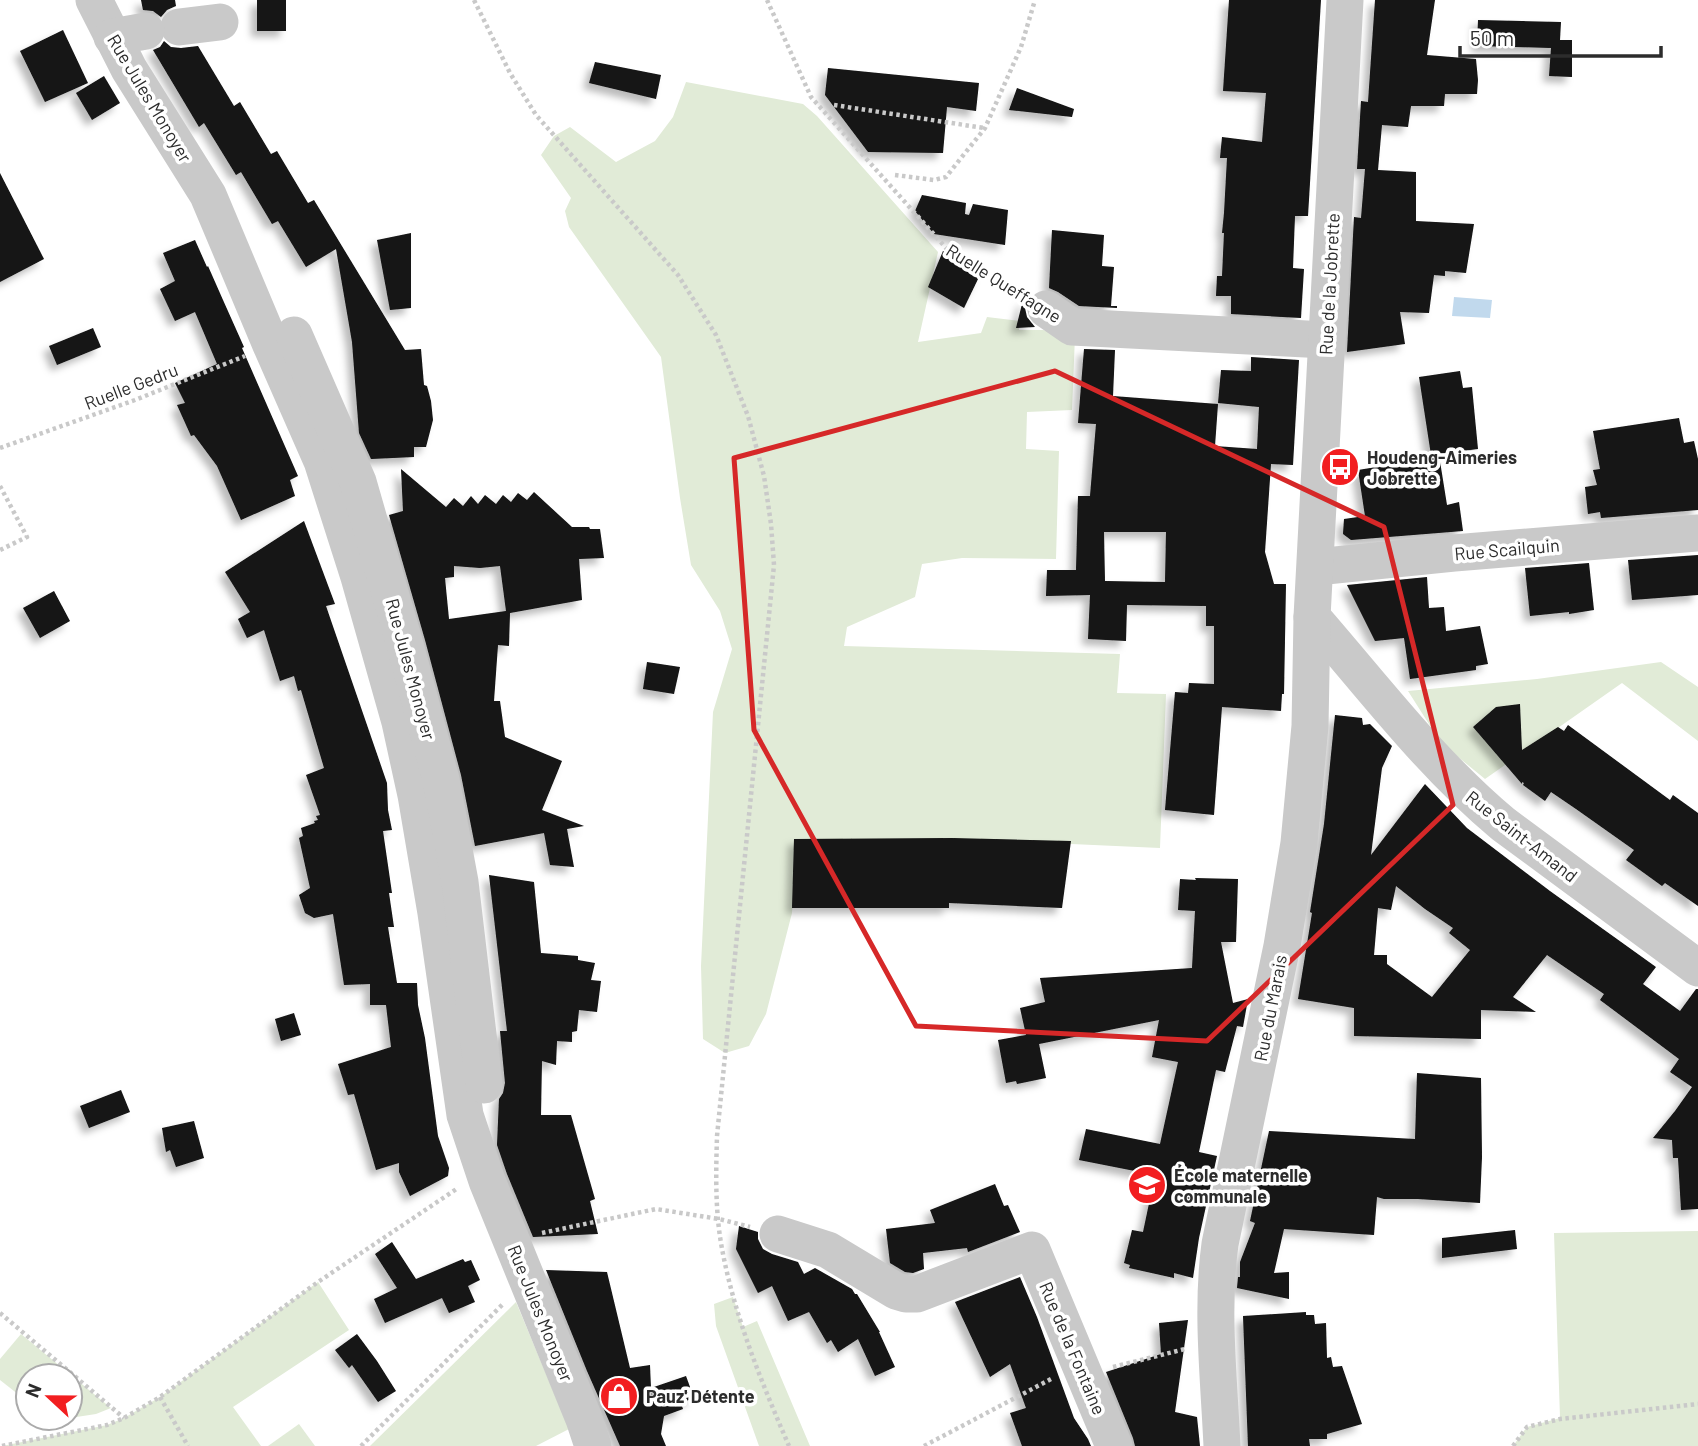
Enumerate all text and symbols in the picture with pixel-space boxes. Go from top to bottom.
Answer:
scale bar [1460,14,1661,58]
text: 50 m [1470,25,1514,50]
street label: Rue Jules Monoyer [103,30,197,166]
street label: Rue de la Jobrette [1314,212,1344,356]
street label: Ruelle Queffagne [942,239,1066,327]
street label: Ruelle Gedru [81,358,181,414]
bus stop icon: Houdeng-Aimeries Jobrette [1319,446,1361,488]
place label: Houdeng-Aimeries Jobrette [1367,446,1517,489]
street label: Rue Scailquin [1453,533,1561,565]
street label: Rue Jules Monoyer [382,596,441,743]
street label: Rue Saint-Amand [1462,786,1582,886]
street label: Rue du Marais [1249,953,1291,1063]
school or university icon: École maternelle communale [1126,1164,1168,1206]
place label: École maternelle communale [1174,1164,1308,1207]
street label: Rue Jules Monoyer [504,1241,579,1385]
street label: Rue de la Fontaine [1035,1278,1111,1418]
north arrow [14,1362,84,1432]
shop icon: Pauz' Détente [598,1375,640,1417]
text: N [20,1380,46,1401]
place label: Pauz' Détente [646,1385,755,1407]

